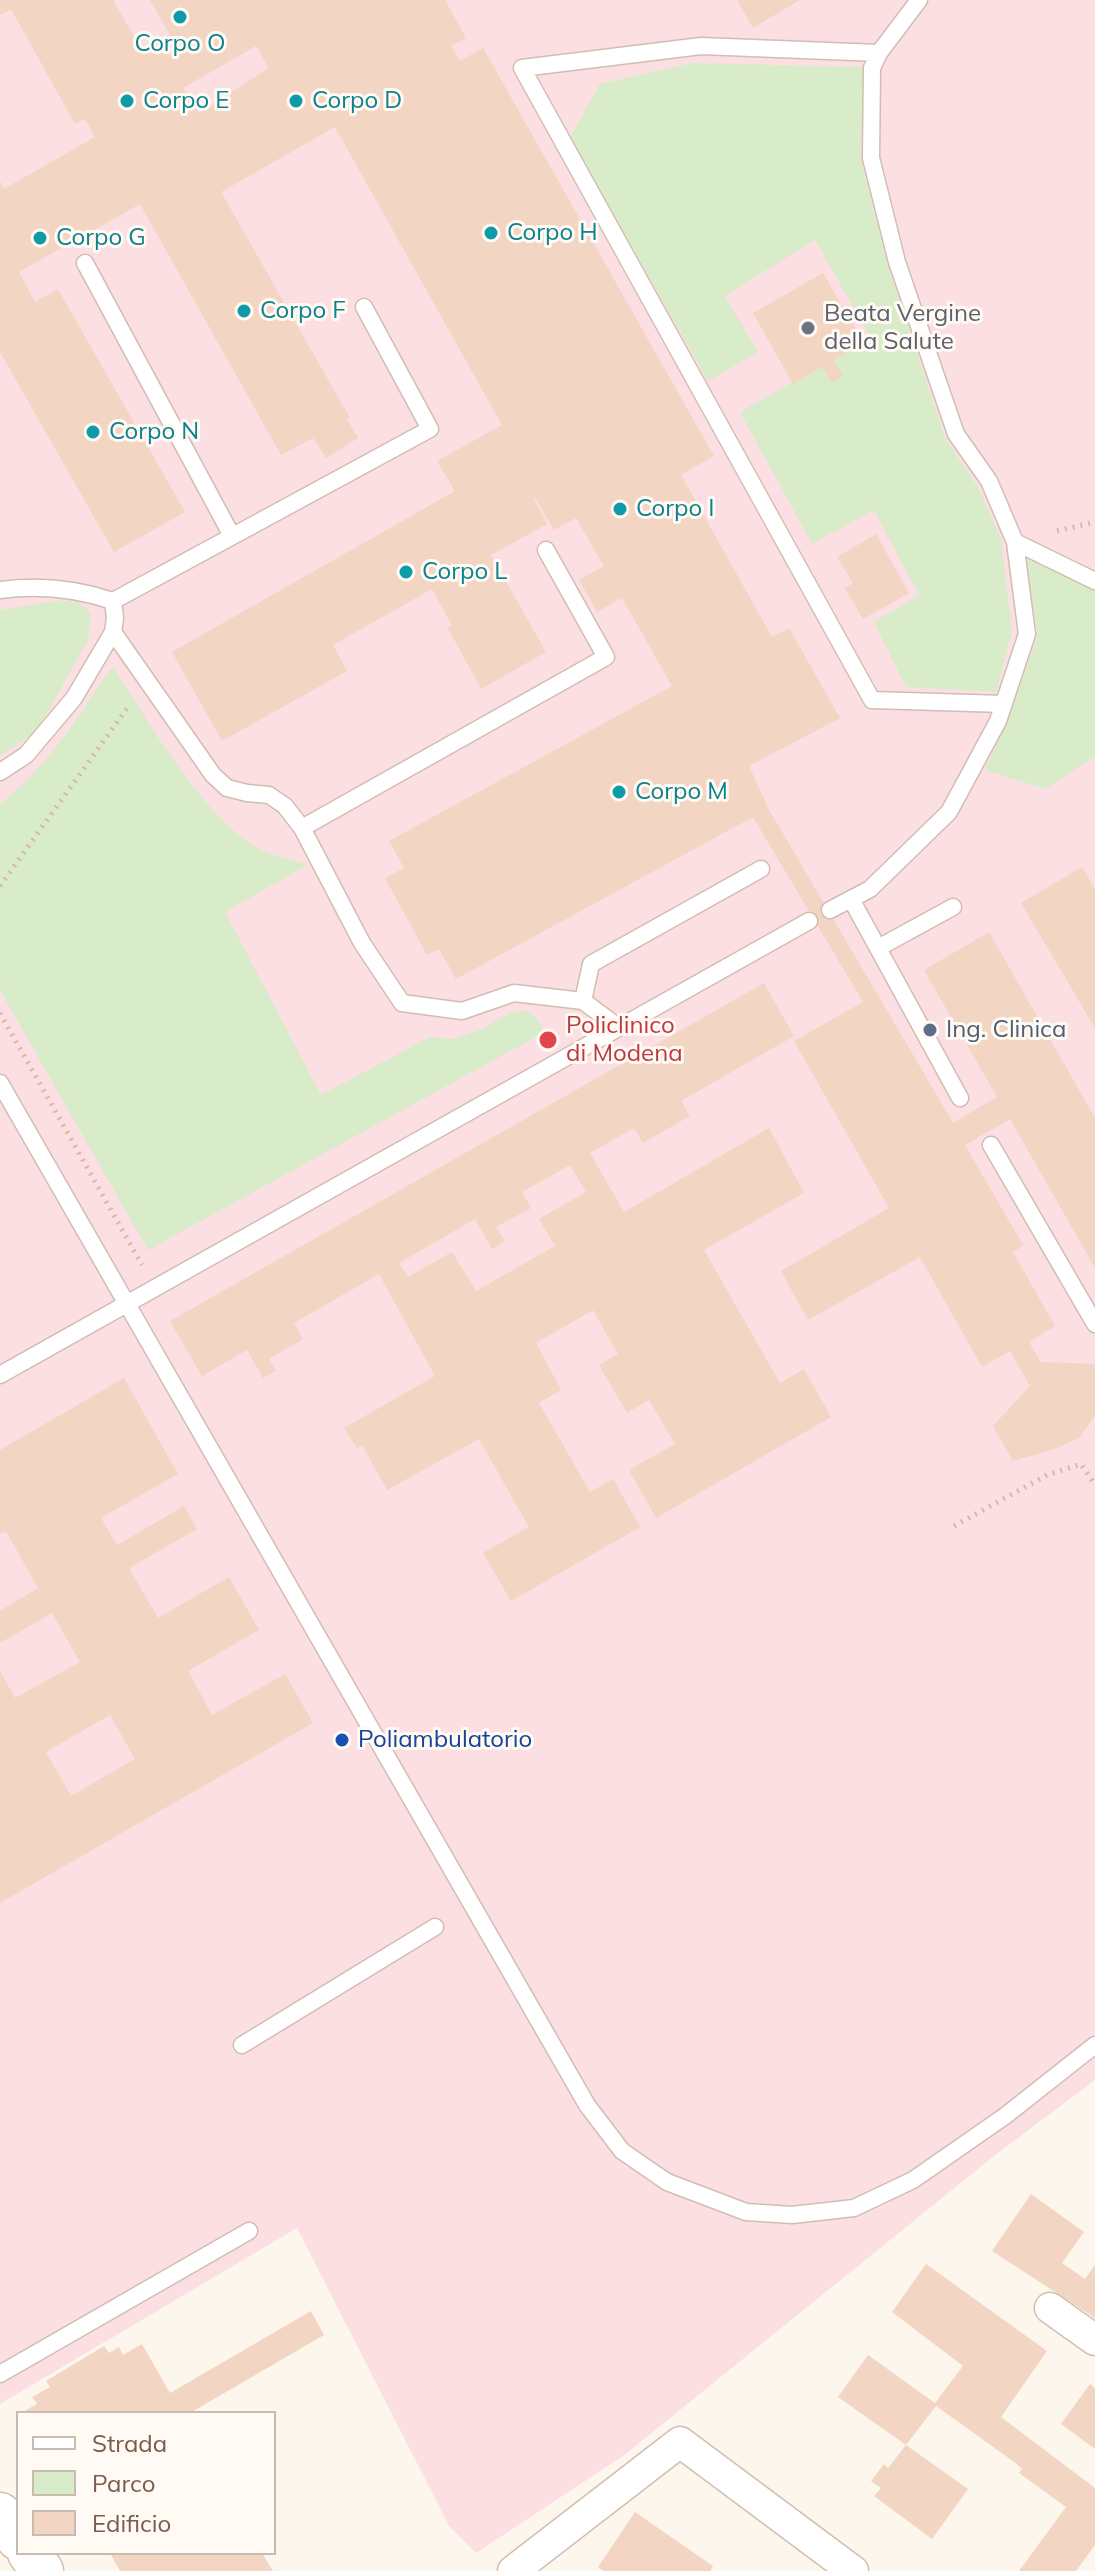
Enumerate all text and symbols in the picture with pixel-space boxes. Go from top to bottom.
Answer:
marker: Corpo O [171,8,189,26]
place label: Corpo O [135,30,225,58]
place label: Corpo E [143,87,229,115]
place label: Corpo D [312,87,402,115]
marker: Corpo E [118,92,136,110]
marker: Corpo D [287,92,305,110]
place label: Corpo H [507,219,598,247]
place label: Corpo G [56,224,146,252]
marker: Corpo H [482,224,500,242]
marker: Corpo G [31,229,49,247]
place label: Corpo F [260,297,346,325]
place label: Beata Vergine della Salute [824,300,981,356]
marker: Corpo F [235,302,253,320]
marker: Beata Vergine della Salute [799,319,817,337]
place label: Corpo N [109,418,199,446]
marker: Corpo N [84,423,102,441]
place label: Corpo I [636,495,715,523]
marker: Corpo I [611,500,629,518]
place label: Corpo L [422,558,507,586]
marker: Corpo L [397,563,415,581]
place label: Corpo M [635,778,728,806]
marker: Corpo M [610,783,628,801]
place label: Policlinico di Modena [566,1012,683,1068]
place label: Ing. Clinica [946,1016,1066,1044]
marker: Ing. Clinica [921,1021,939,1039]
marker: Policlinico di Modena [537,1029,559,1051]
place label: Poliambulatorio [358,1726,532,1754]
marker: Poliambulatorio [333,1731,351,1749]
legend [16,2411,276,2555]
text: Strada [92,2428,167,2458]
text: Parco [92,2468,155,2498]
text: Edificio [92,2508,171,2538]

